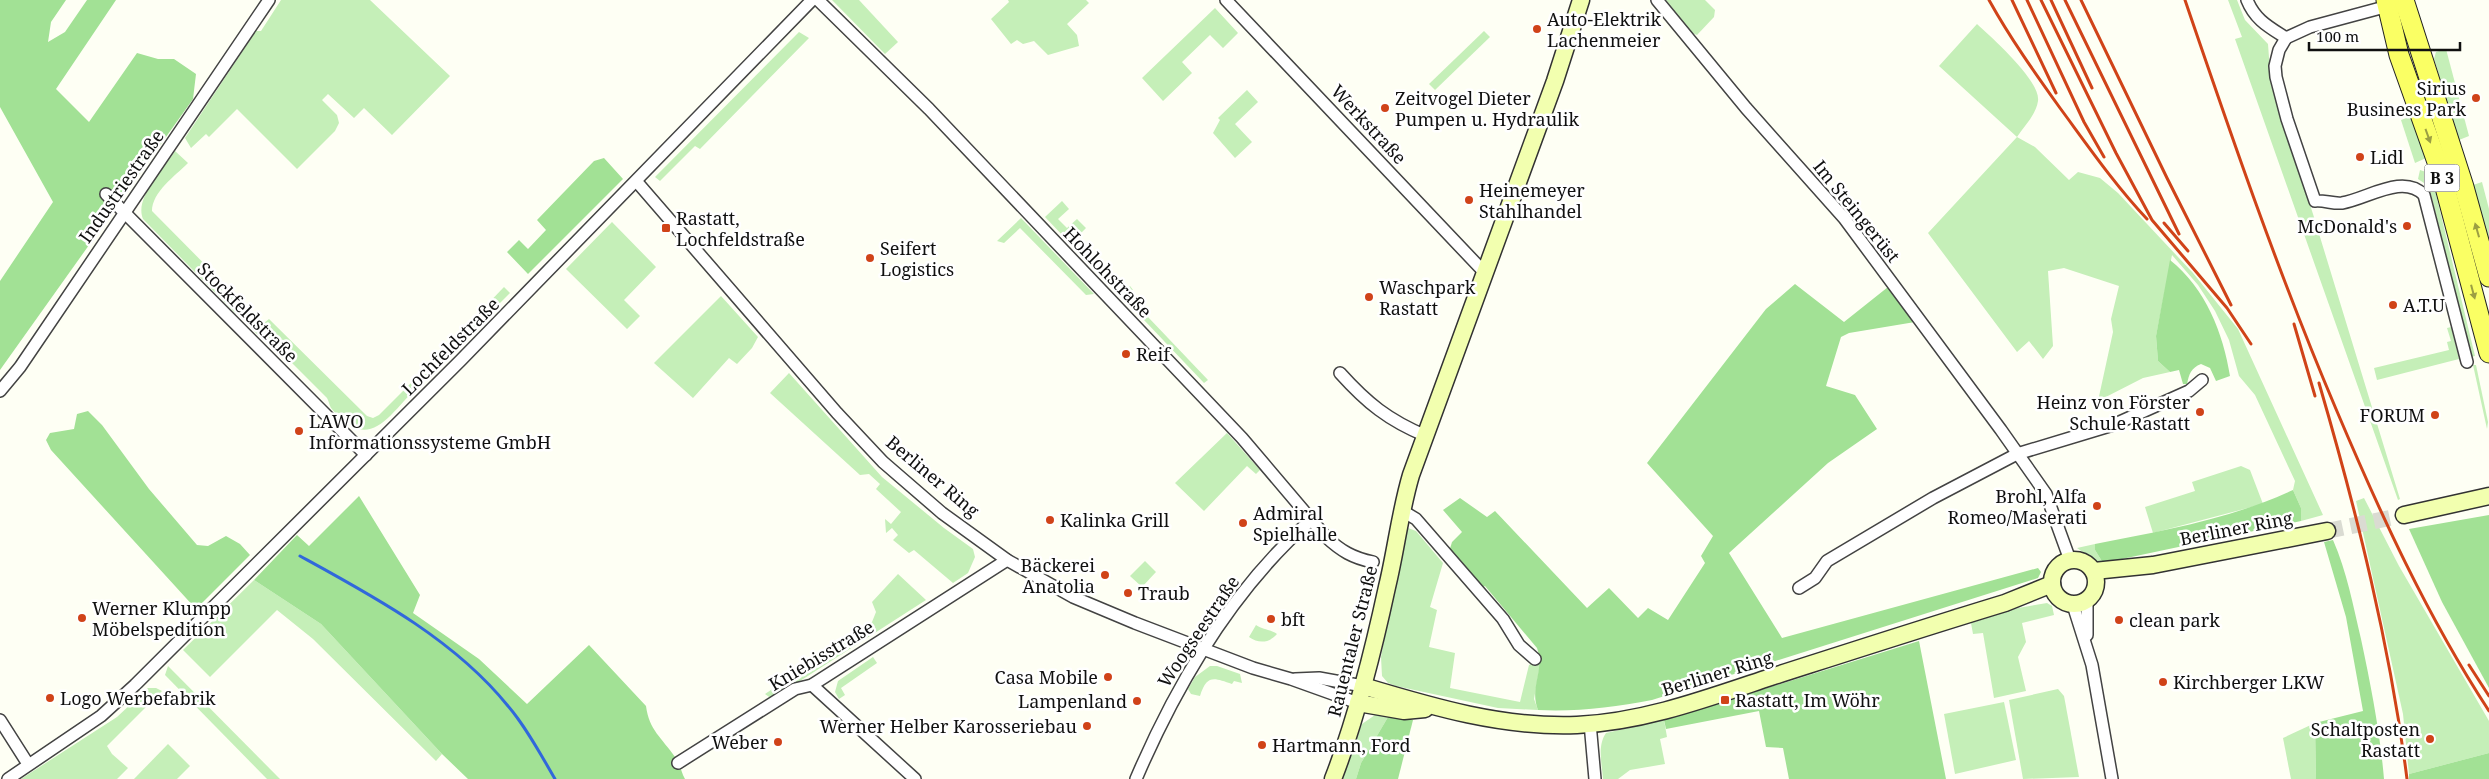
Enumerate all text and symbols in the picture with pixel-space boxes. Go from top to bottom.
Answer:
place label: Auto-Elektrik Lachenmeier [1547,7,1662,52]
scale bar [2309,20,2460,52]
marker: Auto-Elektrik Lachenmeier [1531,23,1543,35]
text: 100 m [2316,26,2359,46]
place label: Sirius Business Park [2347,76,2466,121]
street label: Werkstraße [1326,79,1412,169]
place label: Zeitvogel Dieter Pumpen u. Hydraulik [1395,86,1579,131]
marker: Sirius Business Park [2470,92,2482,104]
marker: Zeitvogel Dieter Pumpen u. Hydraulik [1379,102,1391,114]
street label: Industriestraße [73,125,169,247]
one-way arrow [2424,129,2432,144]
place label: Lidl [2370,145,2404,169]
marker: Lidl [2354,151,2366,163]
street label: Im Steingerüst [1808,155,1906,267]
road number: B 3 [2424,164,2460,192]
place label: Heinemeyer Stahlhandel [1479,178,1585,223]
marker: Heinemeyer Stahlhandel [1463,194,1475,206]
place label: Rastatt, Lochfeldstraße [676,206,805,251]
place label: McDonald's [2297,214,2397,238]
marker: McDonald's [2401,220,2413,232]
street label: Hohlohstraße [1059,221,1157,323]
marker: Rastatt, Lochfeldstraße [660,222,672,234]
one-way arrow [2472,222,2480,237]
place label: Seifert Logistics [880,236,954,281]
marker: Seifert Logistics [864,252,876,264]
street label: Stockfeldstraße [193,257,303,367]
place label: Waschpark Rastatt [1379,275,1476,320]
one-way arrow [2469,285,2477,300]
marker: Waschpark Rastatt [1363,291,1375,303]
street label: Lochfeldstraße [396,292,504,400]
place label: A.T.U [2403,293,2445,317]
marker: A.T.U [2387,299,2399,311]
place label: Reif [1136,342,1171,366]
marker: Reif [1120,348,1132,360]
place label: Heinz von Förster Schule Rastatt [2036,390,2191,435]
place label: FORUM [2360,403,2425,427]
marker: Heinz von Förster Schule Rastatt [2194,406,2206,418]
place label: LAWO Informationssysteme GmbH [309,409,551,454]
marker: FORUM [2429,409,2441,421]
marker: LAWO Informationssysteme GmbH [293,425,305,437]
street label: Berliner Ring [881,430,985,522]
place label: Brohl, Alfa Romeo/Maserati [1947,484,2087,529]
marker: Brohl, Alfa Romeo/Maserati [2091,500,2103,512]
place label: Admiral Spielhalle [1253,501,1337,546]
street label: Berliner Ring [2178,505,2295,551]
place label: Kalinka Grill [1060,508,1170,532]
marker: Kalinka Grill [1044,514,1056,526]
marker: Admiral Spielhalle [1237,517,1249,529]
place label: Bäckerei Anatolia [1021,553,1095,598]
street label: Rauentaler Straße [1322,563,1382,719]
marker: Bäckerei Anatolia [1099,569,1111,581]
street label: Woogseestraße [1152,571,1244,691]
place label: Traub [1138,581,1190,605]
marker: Traub [1122,587,1134,599]
place label: Werner Klumpp Möbelspedition [92,596,231,641]
place label: bft [1281,607,1305,631]
place label: clean park [2129,608,2220,632]
marker: Werner Klumpp Möbelspedition [76,612,88,624]
marker: bft [1265,613,1277,625]
street label: Kniebisstraße [764,614,878,696]
marker: clean park [2113,614,2125,626]
street label: Berliner Ring [1659,645,1776,701]
place label: Casa Mobile [995,665,1098,689]
place label: Kirchberger LKW [2173,670,2325,694]
marker: Casa Mobile [1102,671,1114,683]
marker: Kirchberger LKW [2157,676,2169,688]
place label: Logo Werbefabrik [60,686,216,710]
place label: Rastatt, Im Wöhr [1735,688,1880,712]
place label: Lampenland [1018,689,1127,713]
marker: Logo Werbefabrik [44,692,56,704]
marker: Rastatt, Im Wöhr [1719,694,1731,706]
marker: Lampenland [1131,695,1143,707]
place label: Werner Helber Karosseriebau [819,714,1078,738]
place label: Schaltposten Rastatt [2311,717,2420,762]
marker: Werner Helber Karosseriebau [1081,720,1093,732]
place label: Weber [711,730,769,754]
place label: Hartmann, Ford [1272,733,1411,757]
marker: Schaltposten Rastatt [2424,733,2436,745]
marker: Weber [772,736,784,748]
marker: Hartmann, Ford [1256,739,1268,751]

